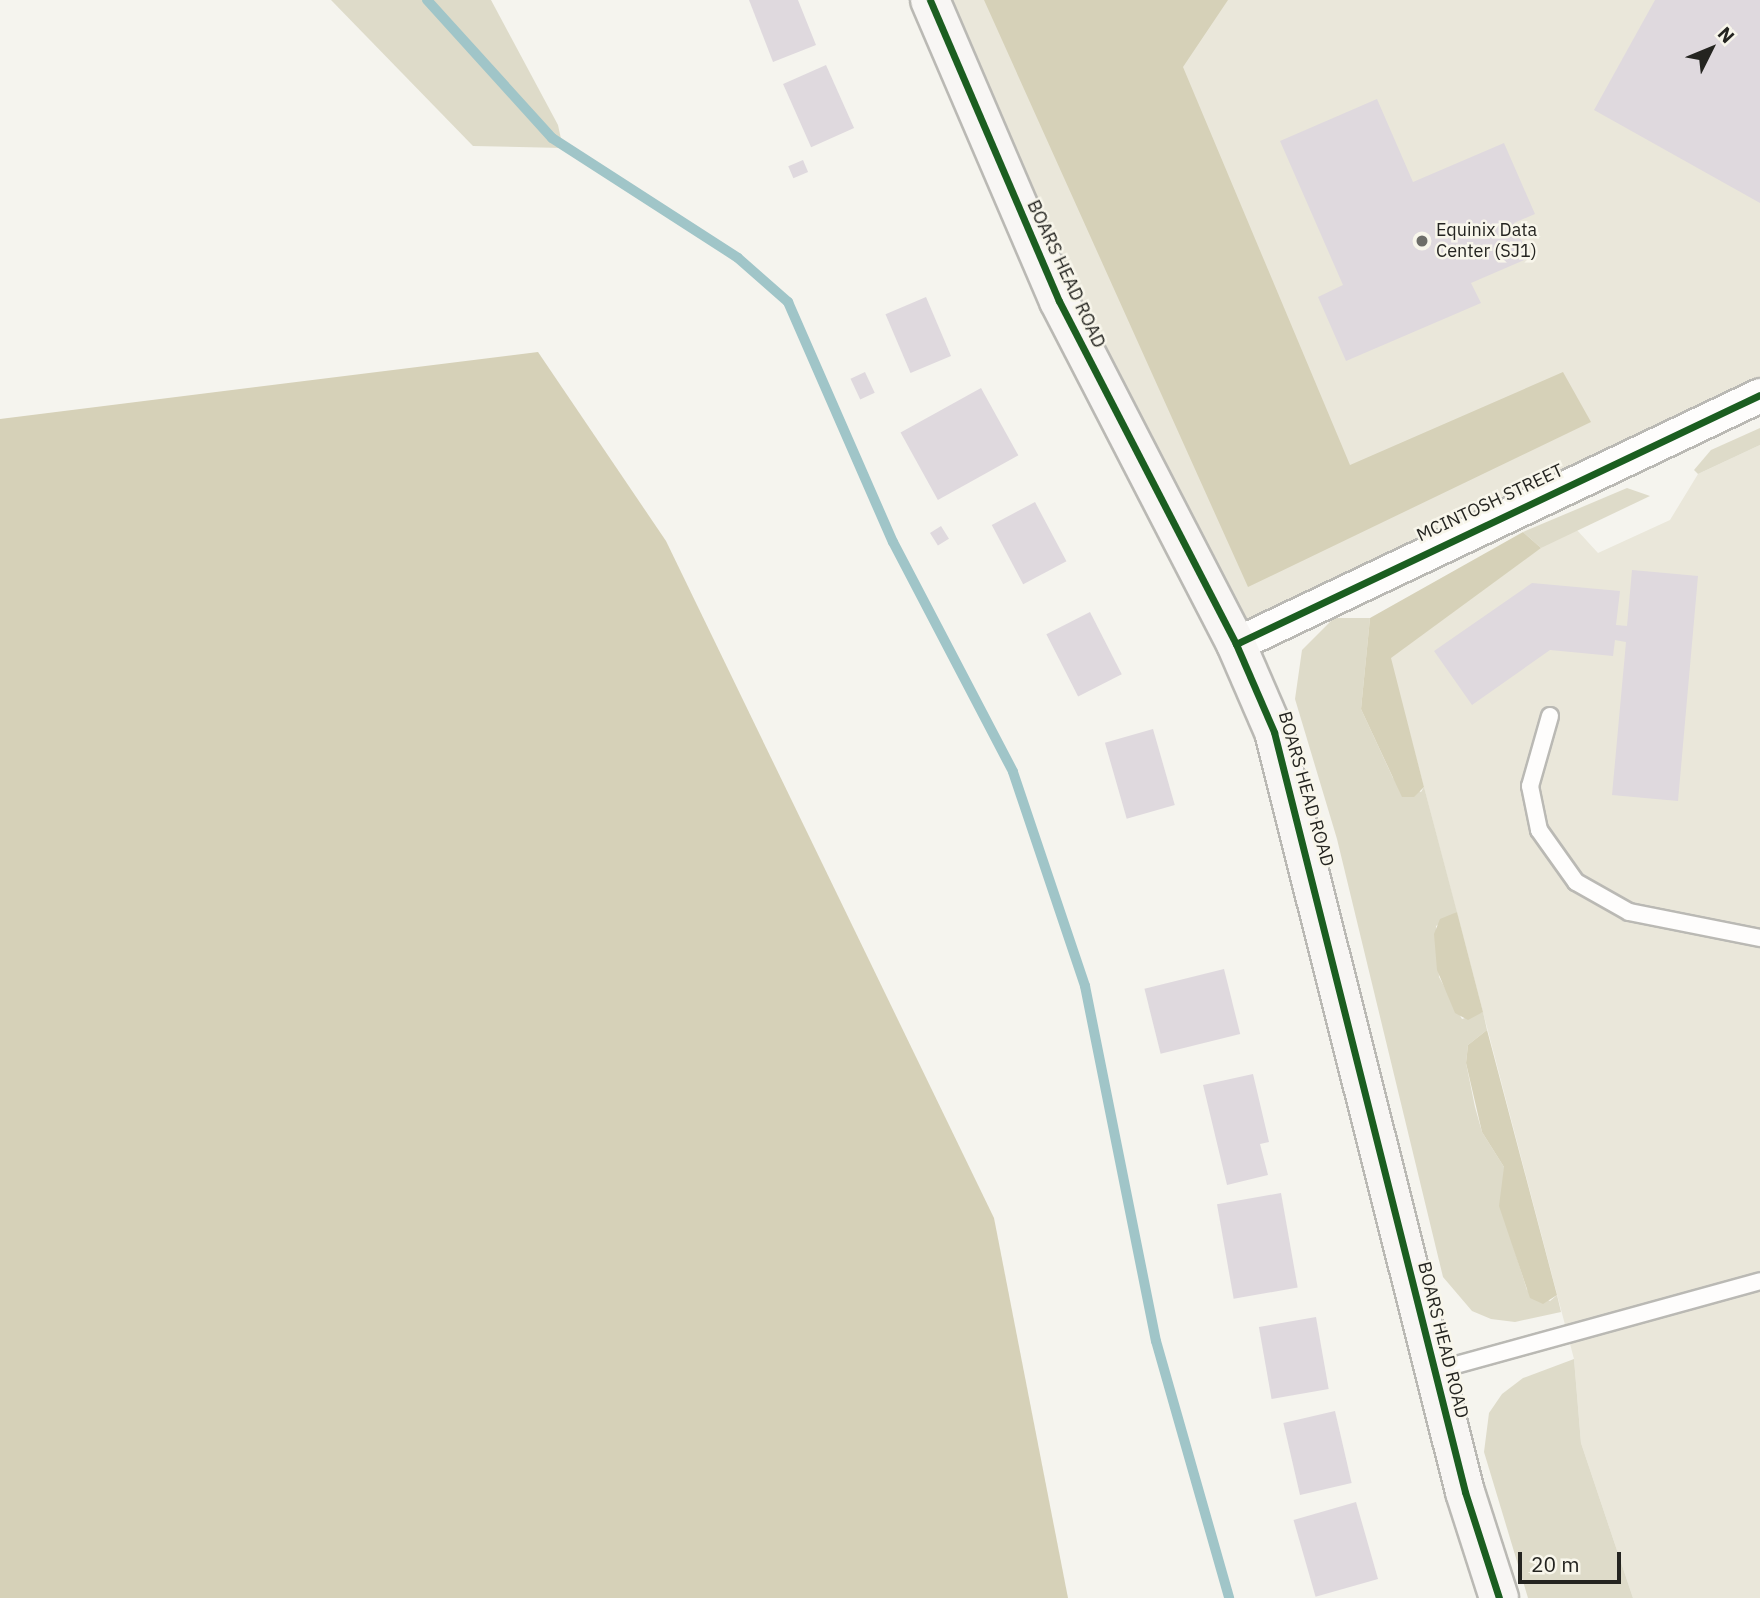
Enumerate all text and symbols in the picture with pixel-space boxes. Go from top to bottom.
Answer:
north arrow [1676,14,1746,84]
text: N [1713,21,1740,48]
street label: BOARS HEAD ROAD [1022,197,1110,351]
place label: Equinix Data Center (SJ1) [1436,220,1537,262]
marker: Equinix Data Center (SJ1) [1414,233,1430,249]
street label: MCINTOSH STREET [1413,460,1567,546]
street label: BOARS HEAD ROAD [1273,709,1339,869]
street label: BOARS HEAD ROAD [1413,1260,1473,1420]
scale bar [1522,1538,1625,1582]
text: 20 m [1531,1550,1580,1578]

